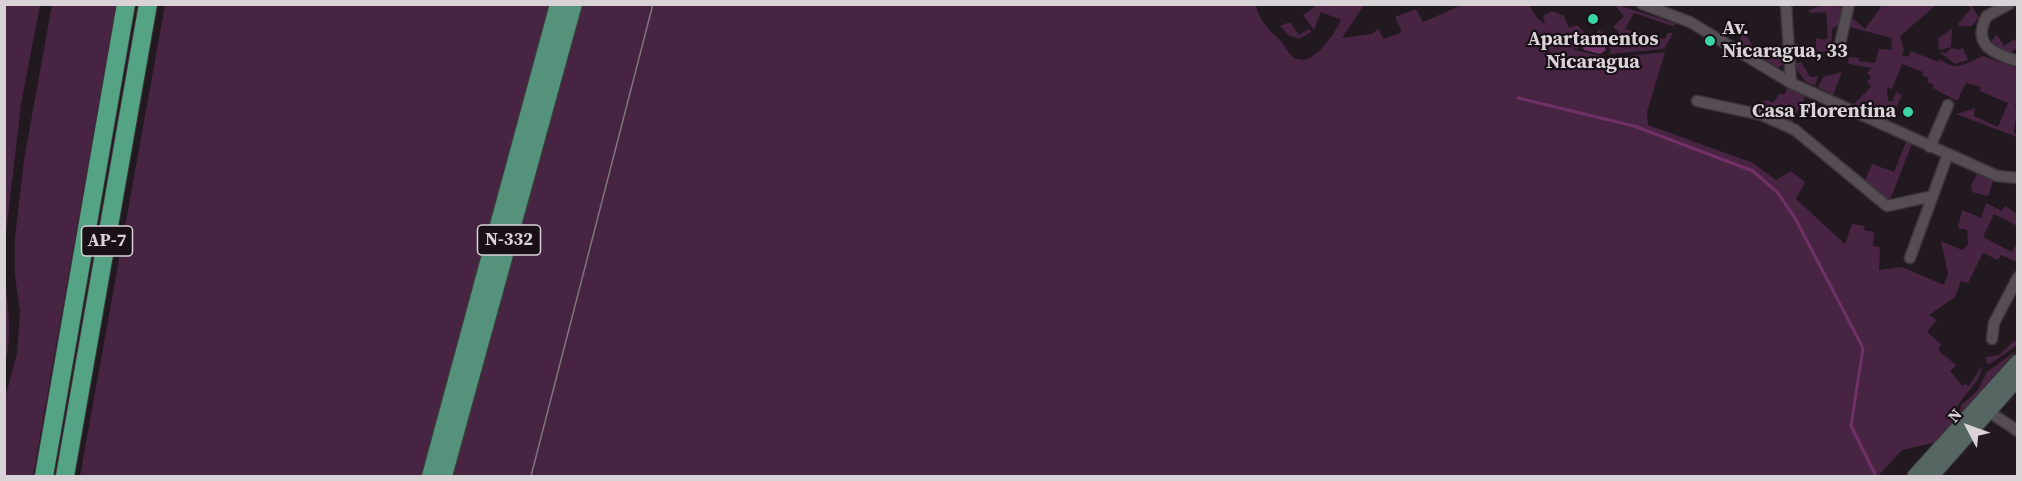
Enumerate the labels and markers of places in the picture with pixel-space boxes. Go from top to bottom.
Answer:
marker: Apartamentos Nicaragua [1586,12,1600,26]
place label: Av. Nicaragua, 33 [1722,17,1848,64]
place label: Apartamentos Nicaragua [1527,28,1659,75]
marker: Av. Nicaragua, 33 [1703,34,1717,48]
place label: Casa Florentina [1752,100,1896,124]
marker: Casa Florentina [1901,105,1915,119]

